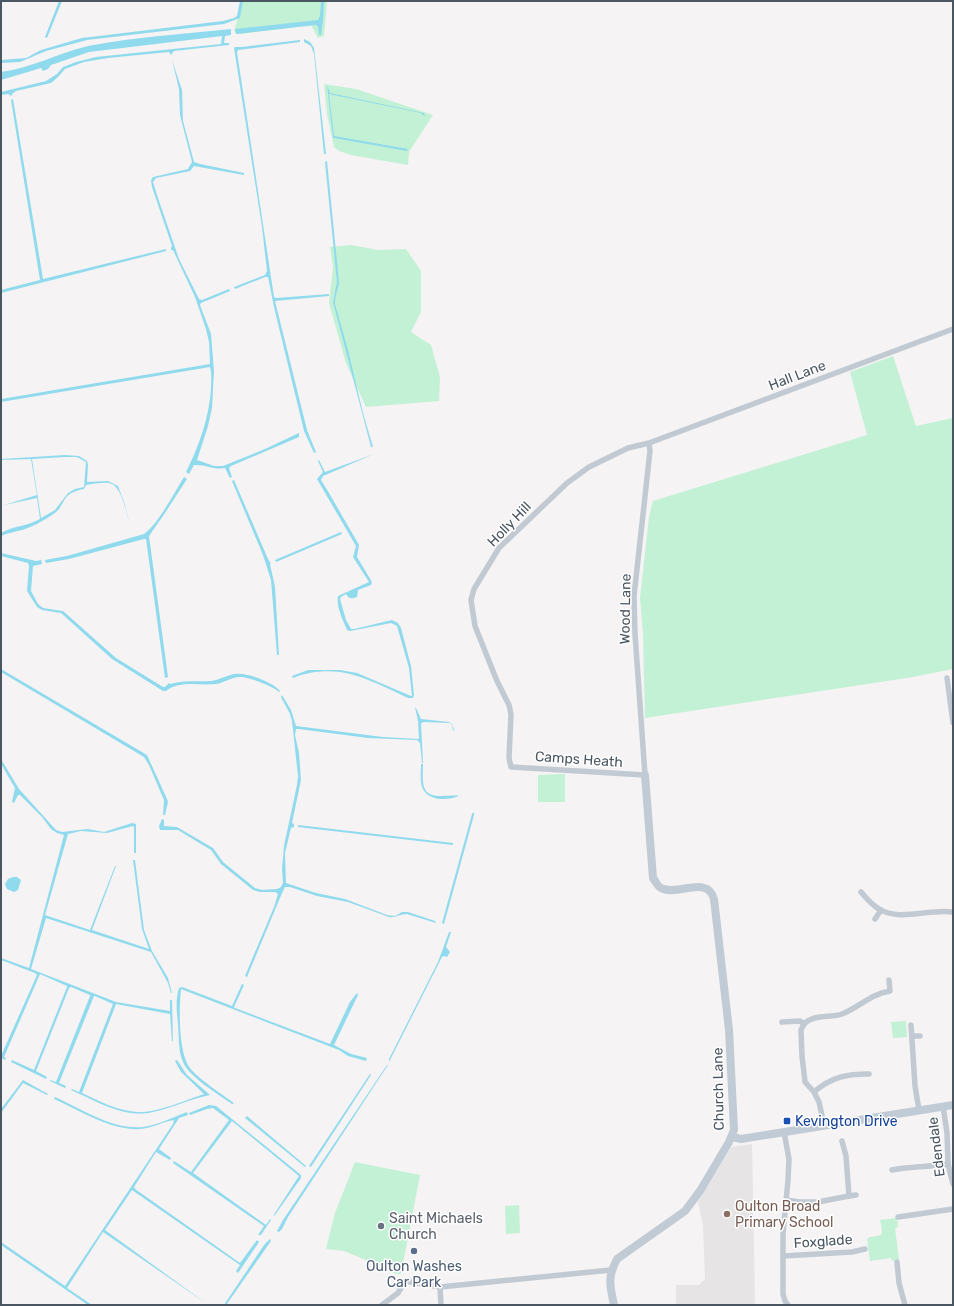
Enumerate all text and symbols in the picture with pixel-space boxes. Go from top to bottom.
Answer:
street label: Hall Lane [766,357,828,394]
street label: Holly Hill [484,498,535,550]
street label: Wood Lane [616,573,635,644]
street label: Camps Heath [535,748,623,771]
street label: Church Lane [709,1047,728,1131]
place label: Kevington Drive [795,1113,898,1130]
marker: Kevington Drive [782,1116,792,1126]
street label: Edendale [924,1116,949,1178]
place label: Oulton Broad Primary School [735,1198,833,1231]
marker: Oulton Broad Primary School [722,1209,732,1219]
place label: Saint Michaels Church [389,1210,483,1243]
marker: Saint Michaels Church [376,1221,386,1231]
street label: Foxglade [793,1231,853,1252]
marker: Oulton Washes Car Park [409,1246,419,1256]
place label: Oulton Washes Car Park [366,1258,462,1291]

